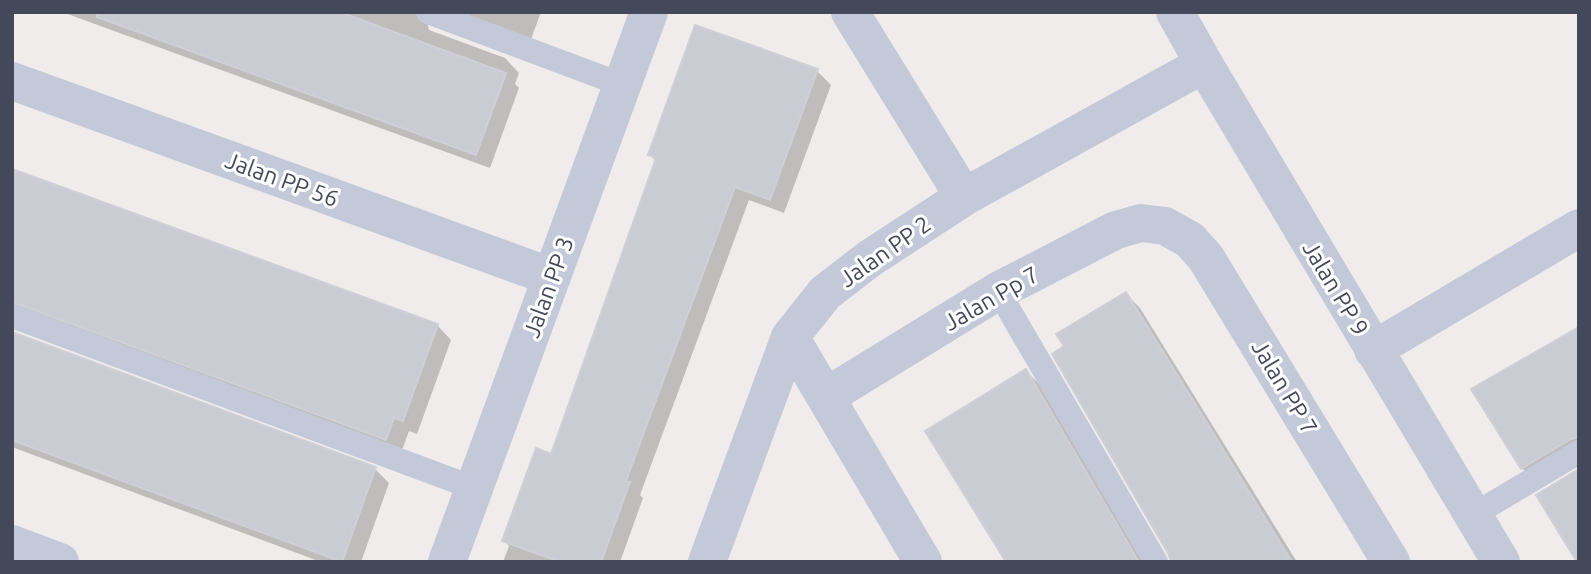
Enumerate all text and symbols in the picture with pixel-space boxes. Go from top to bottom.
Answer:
street label: Jalan PP 56 [222,147,342,211]
street label: Jalan PP 2 [835,211,935,291]
street label: Jalan PP 3 [518,233,578,341]
street label: Jalan PP 9 [1298,236,1374,340]
street label: Jalan Pp 7 [939,261,1043,335]
street label: Jalan PP 7 [1247,335,1323,439]

